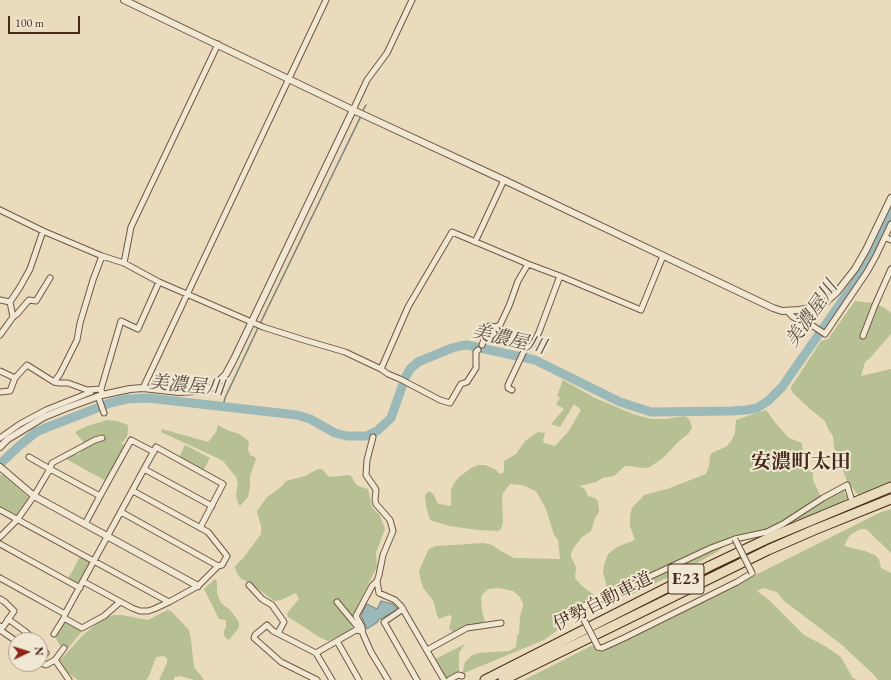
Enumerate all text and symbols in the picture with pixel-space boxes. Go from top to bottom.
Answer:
scale bar [10,8,82,34]
text: 100 m [15,15,44,31]
water label: 美濃屋川 [781,276,843,352]
water label: 美濃屋川 [469,320,549,360]
water label: 美濃屋川 [148,371,226,401]
district label: 安濃町太田 [751,451,851,475]
road number: E23 [668,564,704,594]
street label: 伊勢自動車道 [550,568,656,636]
north arrow [8,632,48,672]
text: N [32,646,46,656]

